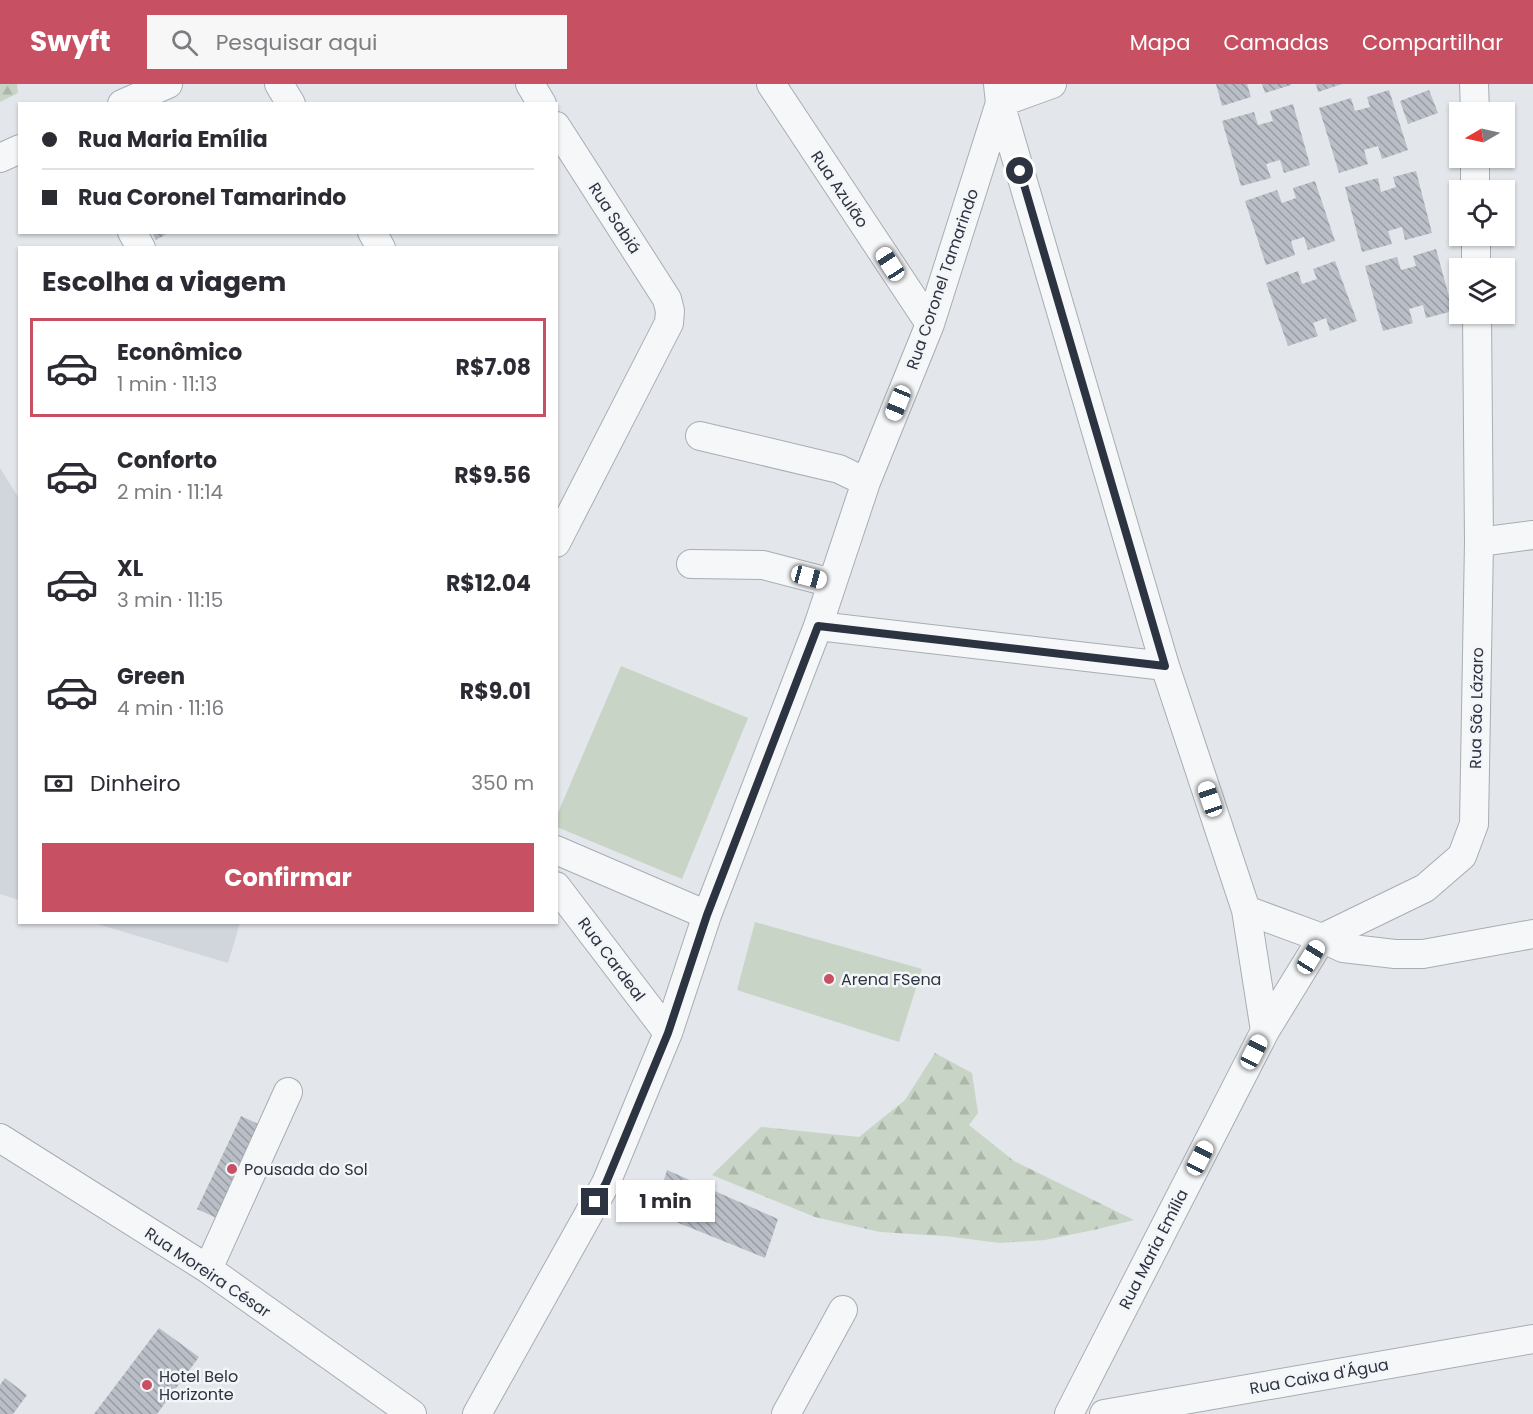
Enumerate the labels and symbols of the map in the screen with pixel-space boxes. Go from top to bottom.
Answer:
north arrow [1449,102,1515,168]
street label: Rua Azulão [805,146,874,232]
route start [1006,157,1033,184]
street label: Rua Sabiá [583,178,646,258]
street label: Rua Coronel Tamarindo [901,185,984,373]
car [873,244,907,284]
car [883,383,913,423]
car [789,564,829,590]
street label: Rua São Lázaro [1464,647,1489,769]
car [1196,779,1224,819]
street label: Rua Cardeal [572,913,651,1006]
car [1294,937,1328,977]
place label: Arena FSena [841,968,941,991]
marker: Arena FSena [822,972,836,986]
car [1238,1032,1270,1072]
car [1184,1138,1216,1178]
place label: Pousada do Sol [244,1158,368,1181]
marker: Pousada do Sol [225,1162,239,1176]
callout: 1 min [616,1181,715,1223]
street label: Rua Maria Emília [1113,1185,1194,1313]
route end [581,1188,608,1215]
street label: Rua Moreira César [140,1222,275,1323]
street label: Rua Caixa d'Água [1248,1353,1390,1400]
place label: Hotel Belo Horizonte [159,1365,238,1406]
marker: Hotel Belo Horizonte [140,1378,154,1392]

